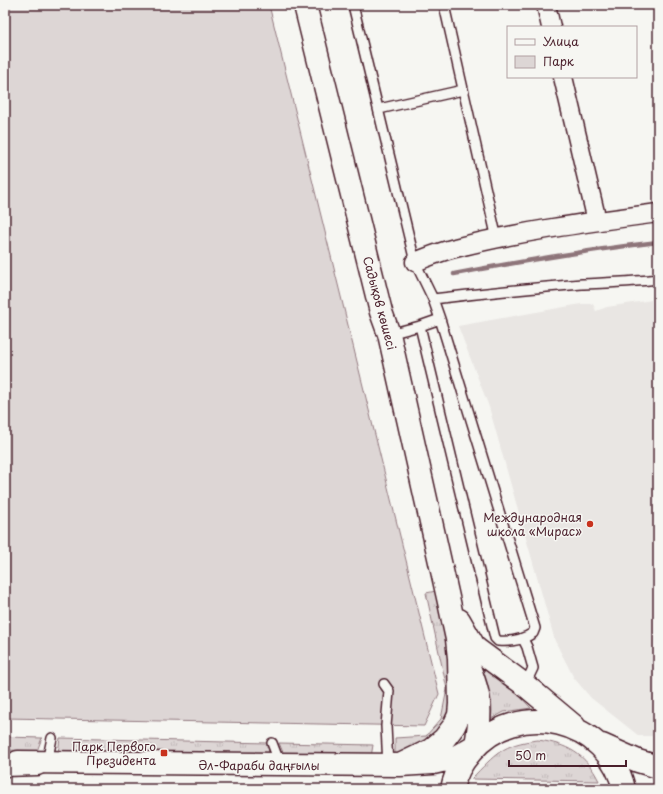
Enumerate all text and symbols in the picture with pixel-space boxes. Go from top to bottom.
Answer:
legend [507,26,637,78]
text: Улица [543,32,579,50]
text: Парк [543,52,575,70]
street label: Садықов көшесі [359,254,401,352]
place label: Международная школа «Мирас» [483,508,582,540]
marker: Международная школа «Мирас» [585,519,595,529]
place label: Парк Первого Президента [72,737,157,769]
scale bar [509,742,626,768]
text: 50 m [515,746,546,764]
marker: Парк Первого Президента [159,748,169,758]
street label: Әл-Фараби даңғылы [198,756,320,774]

